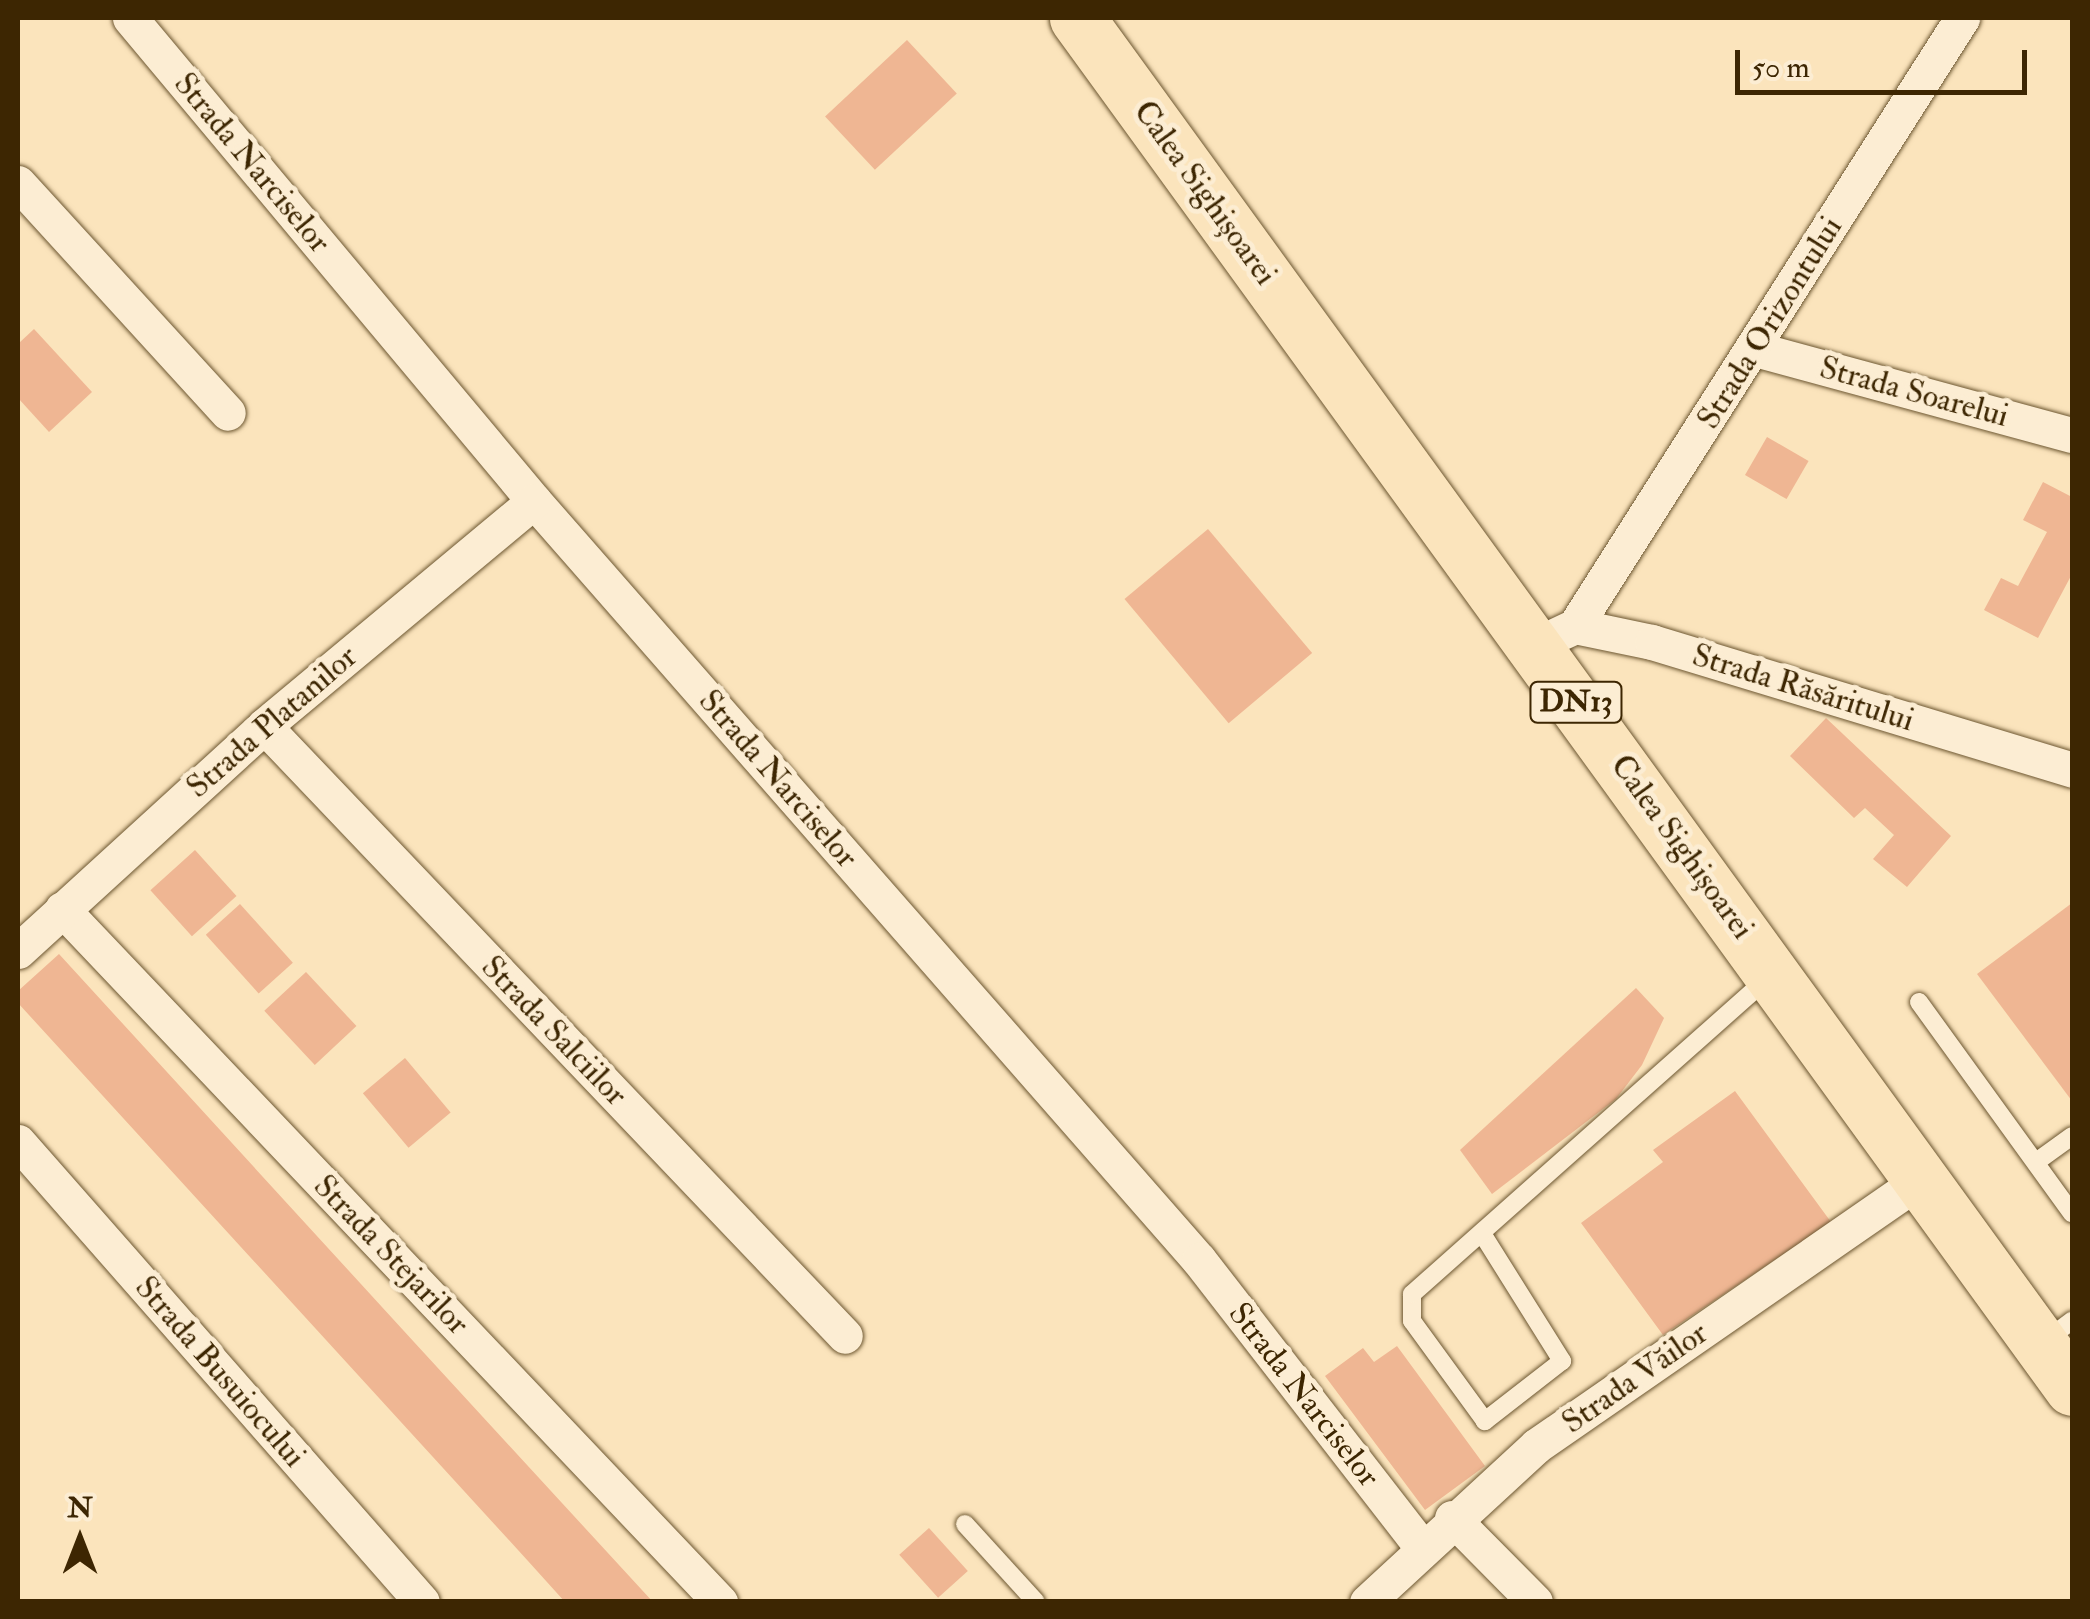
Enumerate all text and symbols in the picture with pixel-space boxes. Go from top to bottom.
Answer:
scale bar [1740,30,2032,92]
text: 50 m [1752,49,1810,86]
street label: Strada Narciselor [166,65,338,261]
street label: Calea Sighișoarei [1125,93,1285,293]
street label: Strada Orizontului [1689,210,1851,436]
street label: Strada Soarelui [1816,348,2012,436]
street label: Strada Răsăritului [1688,636,1918,740]
street label: Strada Platanilor [179,638,365,806]
road number: DN13 [1528,677,1624,727]
street label: Strada Narciselor [690,682,866,876]
street label: Calea Sighișoarei [1602,747,1762,947]
street label: Strada Salciilor [473,948,635,1114]
street label: Strada Stejarilor [305,1167,477,1343]
street label: Strada Busuiocului [127,1269,313,1475]
street label: Strada Narciselor [1220,1295,1388,1495]
street label: Strada Văilor [1555,1314,1715,1442]
north arrow [30,1489,130,1589]
text: N [67,1491,93,1526]

